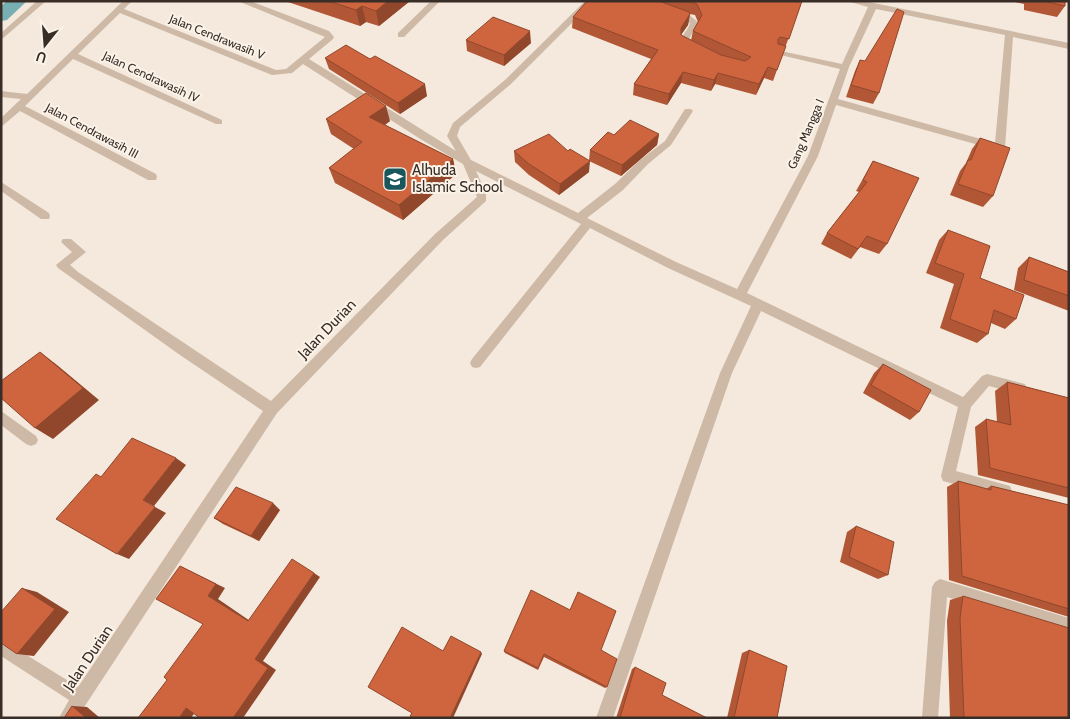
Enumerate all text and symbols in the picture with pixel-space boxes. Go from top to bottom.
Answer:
street label: Jalan Cendrawasih V [167,10,268,63]
north arrow [20,20,70,70]
text: U [34,47,49,68]
street label: Jalan Cendrawasih IV [100,47,202,106]
street label: Gang Mangga I [784,96,827,171]
street label: Jalan Cendrawasih III [42,99,141,161]
place label: Alhuda Islamic School [412,161,503,196]
school or university icon: Alhuda Islamic School [382,166,408,192]
street label: Jalan Durian [294,296,360,363]
street label: Jalan Durian [59,622,117,695]

